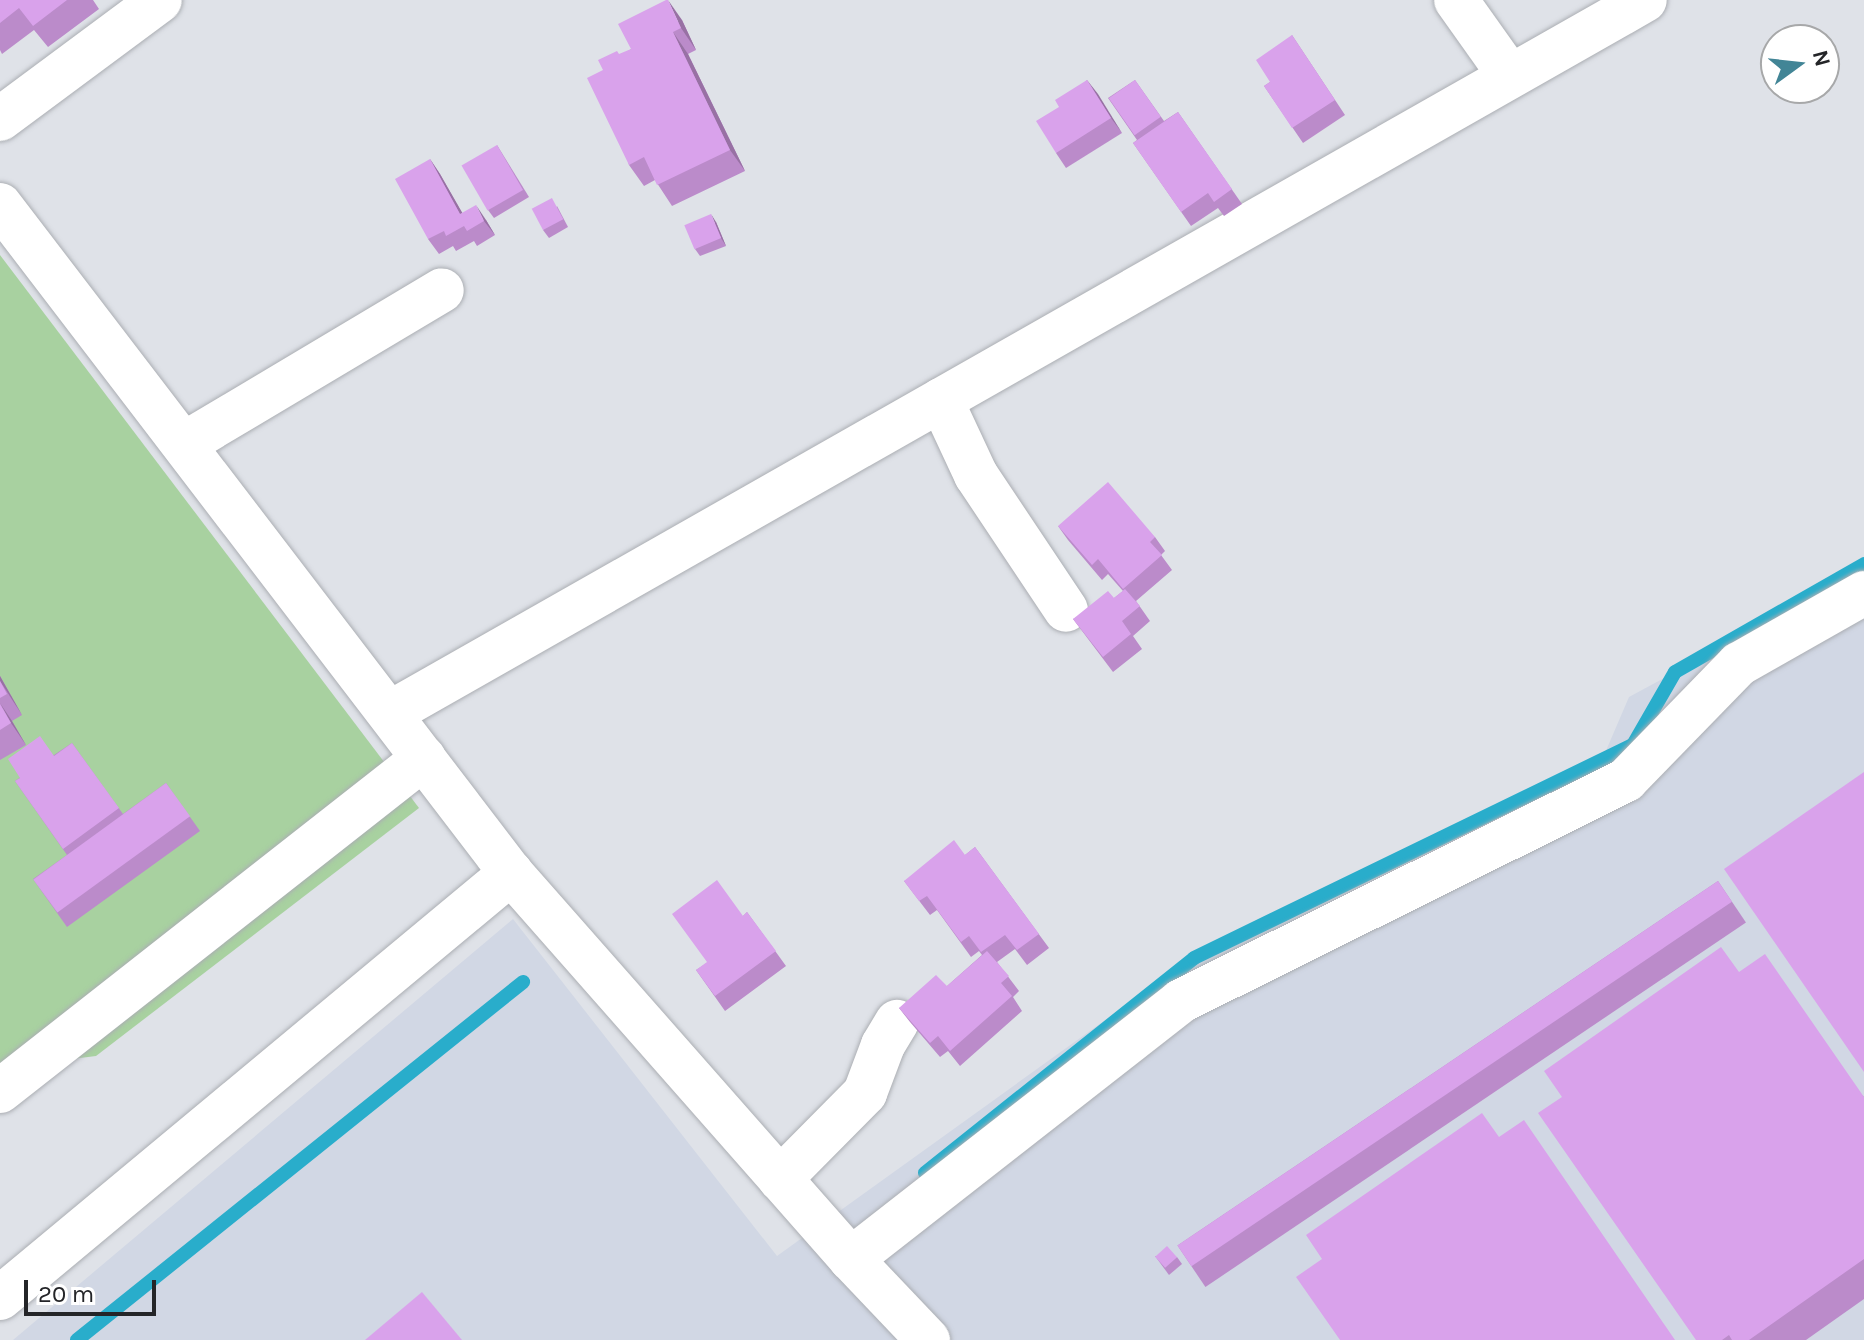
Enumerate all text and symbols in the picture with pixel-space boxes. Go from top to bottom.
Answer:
north arrow [1760,24,1840,104]
text: N [1807,47,1836,69]
scale bar [28,1264,160,1314]
text: 20 m [38,1280,94,1308]

